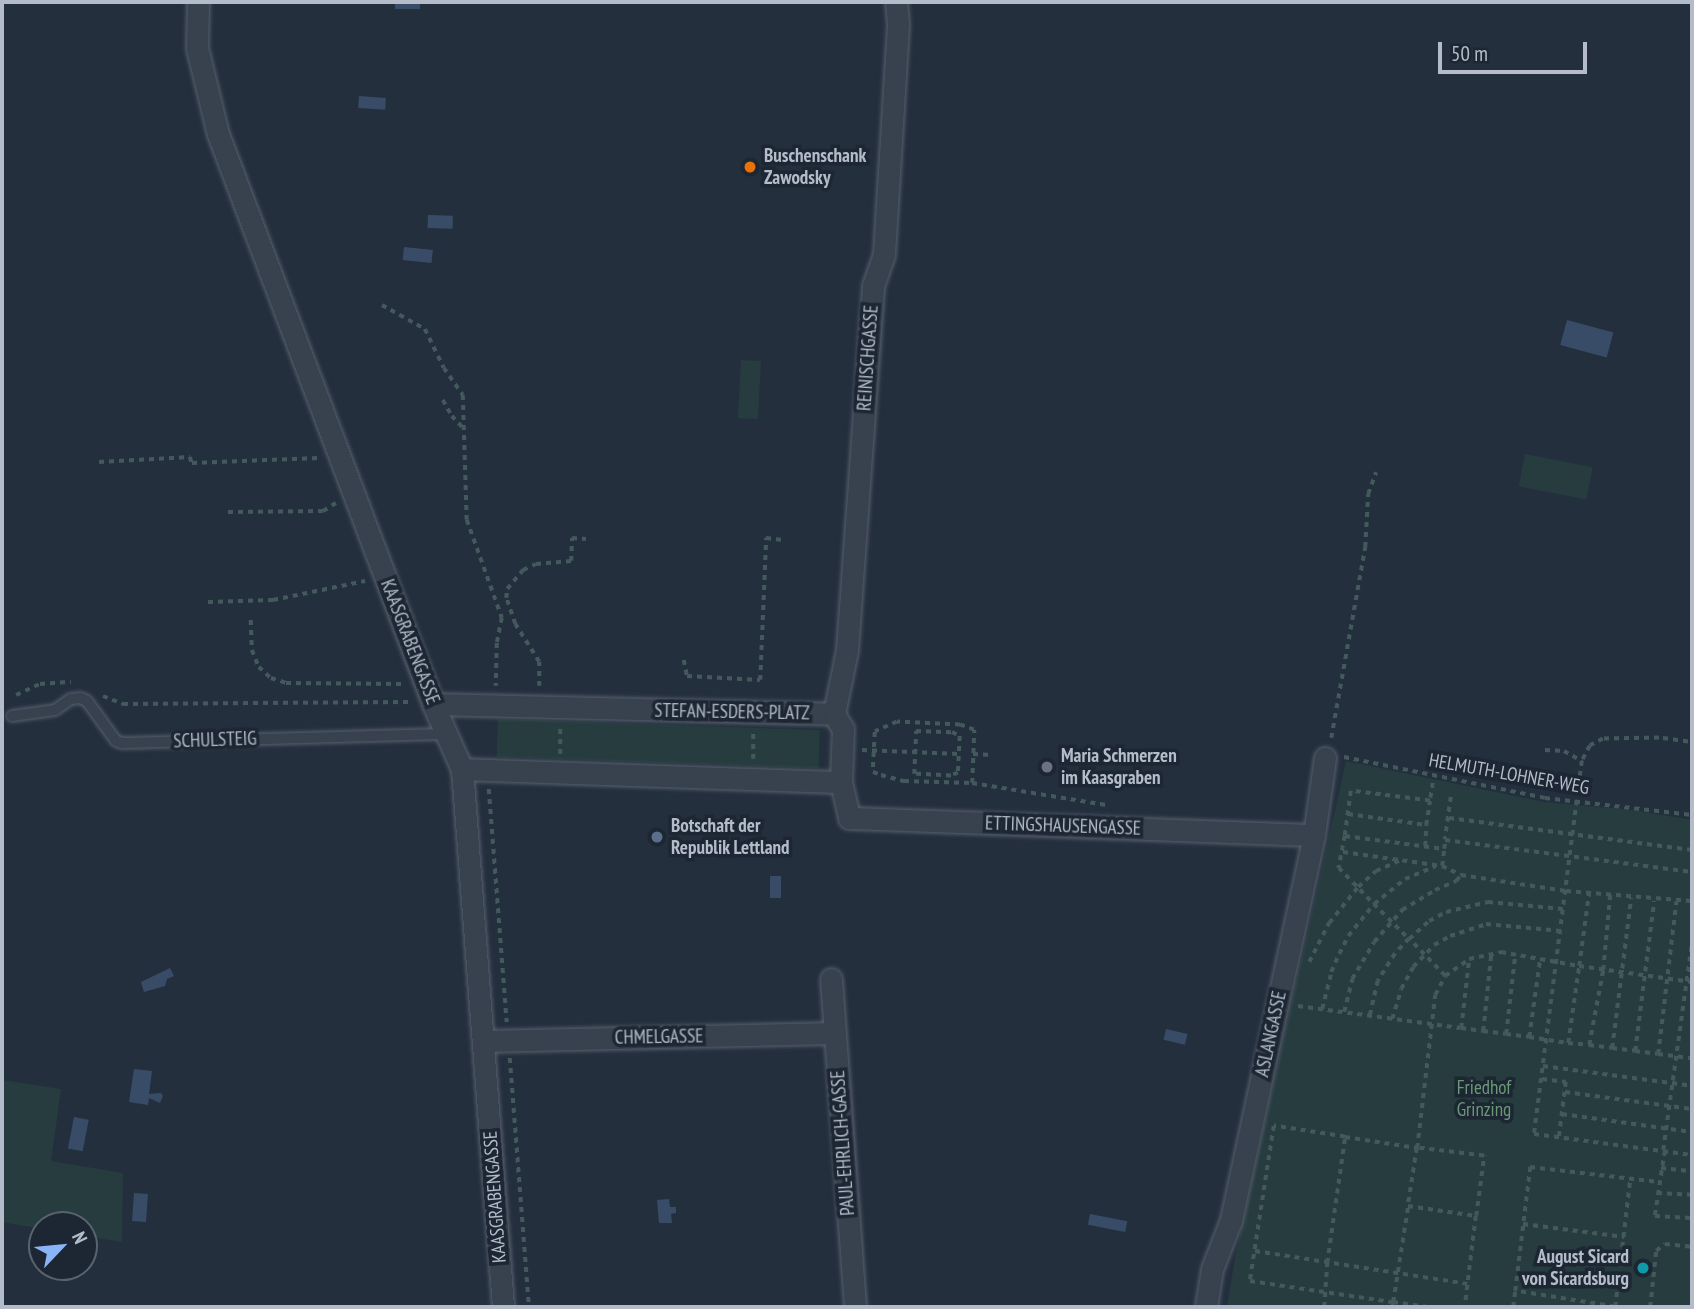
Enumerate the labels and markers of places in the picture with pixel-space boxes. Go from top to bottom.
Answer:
place label: Buschenschank Zawodsky [764,145,866,189]
marker: Buschenschank Zawodsky [742,159,758,175]
place label: Maria Schmerzen im Kaasgraben [1061,745,1177,789]
marker: Maria Schmerzen im Kaasgraben [1039,759,1055,775]
place label: Botschaft der Republik Lettland [671,815,790,859]
marker: Botschaft der Republik Lettland [649,829,665,845]
place label: August Sicard von Sicardsburg [1522,1246,1629,1290]
marker: August Sicard von Sicardsburg [1635,1260,1651,1276]

